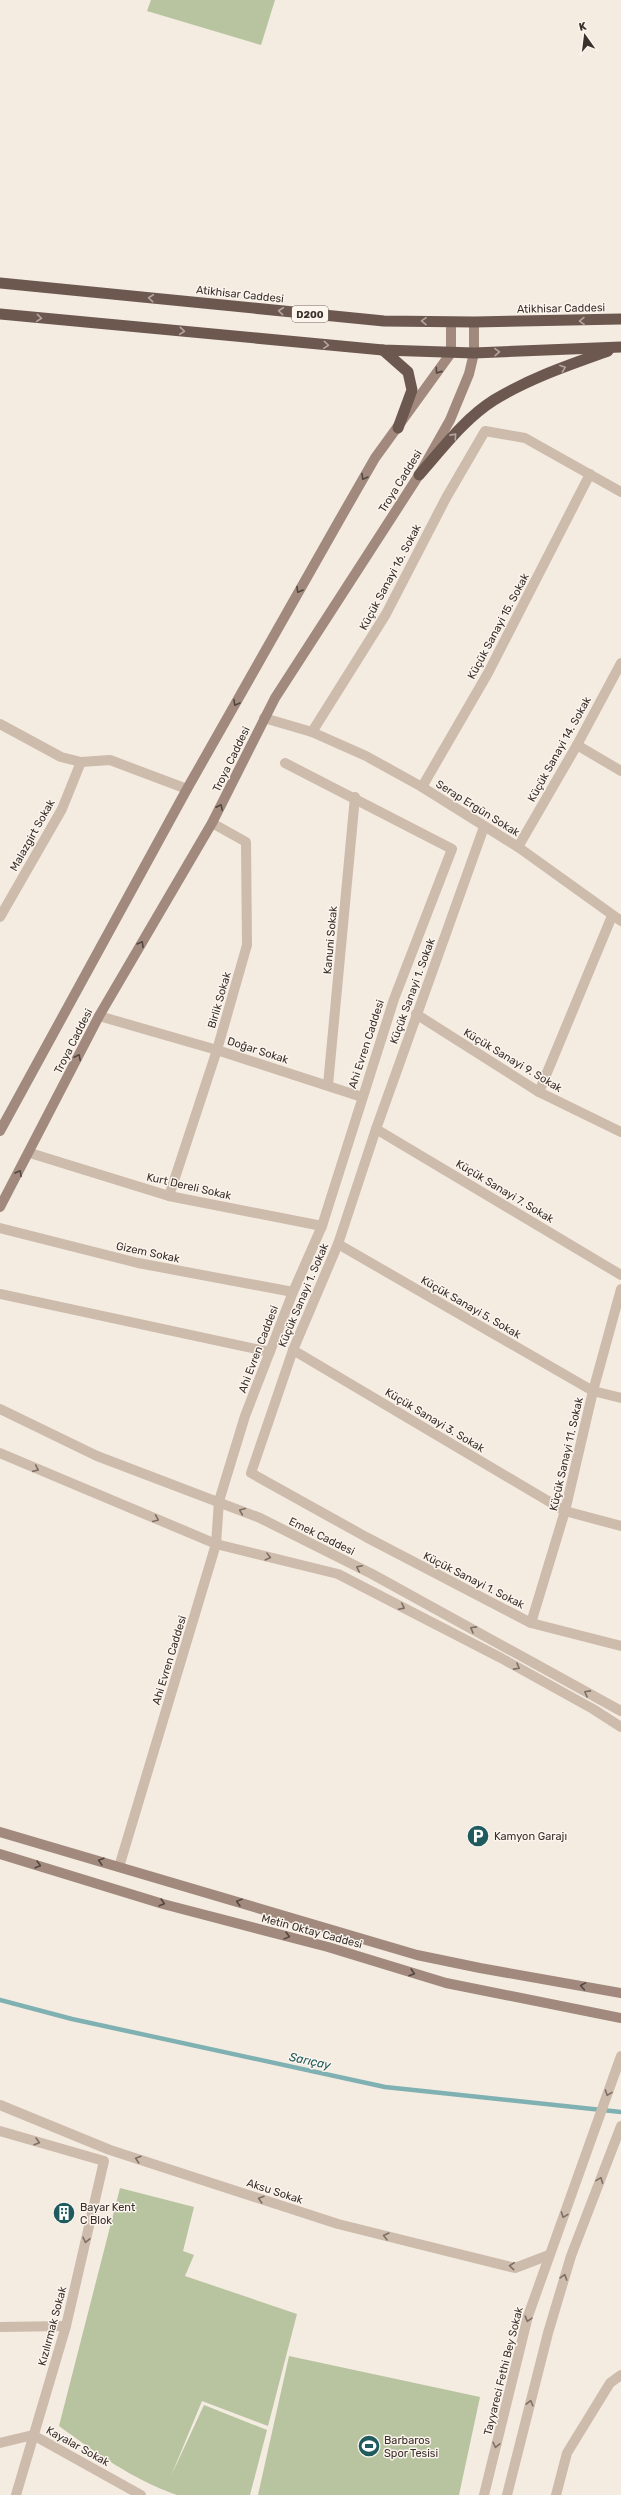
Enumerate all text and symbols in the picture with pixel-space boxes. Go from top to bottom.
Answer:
north arrow [565,16,605,56]
text: K [578,19,588,34]
street label: Atikhisar Caddesi [195,283,285,306]
one-way arrow [148,294,154,303]
street label: Atikhisar Caddesi [517,301,605,316]
one-way arrow [278,306,284,315]
road number: D200 [292,306,328,322]
one-way arrow [36,313,42,322]
one-way arrow [421,317,427,326]
one-way arrow [579,317,585,325]
one-way arrow [179,327,185,336]
one-way arrow [323,340,329,349]
one-way arrow [494,348,500,356]
one-way arrow [559,364,566,372]
one-way arrow [435,367,443,374]
one-way arrow [449,433,457,441]
street label: Troya Caddesi [376,448,425,515]
one-way arrow [362,473,369,480]
street label: Küçük Sanayi 16. Sokak [357,522,424,632]
street label: Küçük Sanayi 15. Sokak [465,571,532,681]
one-way arrow [297,586,304,593]
street label: Küçük Sanayi 14. Sokak [525,694,594,804]
one-way arrow [233,699,240,707]
street label: Troya Caddesi [210,724,253,794]
street label: Serap Ergün Sokak [434,777,522,840]
street label: Malazgirt Sokak [7,797,58,873]
one-way arrow [215,804,223,811]
street label: Kanuni Sokak [321,905,340,975]
street label: Küçük Sanayi 1. Sokak [387,936,438,1046]
one-way arrow [137,941,144,948]
street label: Birlik Sokak [205,970,234,1030]
street label: Ahi Evren Caddesi [346,998,387,1090]
street label: Troya Caddesi [51,1007,95,1076]
street label: Küçük Sanayi 9. Sokak [461,1026,565,1095]
street label: Doğar Sokak [226,1034,290,1067]
one-way arrow [73,1054,81,1062]
street label: Küçük Sanayi 7. Sokak [453,1157,556,1226]
one-way arrow [14,1170,21,1177]
street label: Kurt Dereli Sokak [145,1170,233,1203]
street label: Gizem Sokak [115,1239,181,1266]
street label: Küçük Sanayi 1. Sokak [276,1241,331,1349]
street label: Küçük Sanayi 5. Sokak [418,1273,523,1342]
street label: Ahi Evren Caddesi [236,1304,281,1395]
street label: Küçük Sanayi 3. Sokak [383,1386,487,1455]
street label: Küçük Sanayi 11. Sokak [547,1396,586,1512]
one-way arrow [31,1464,39,1472]
one-way arrow [238,1507,245,1515]
one-way arrow [151,1514,159,1522]
street label: Emek Caddesi [287,1515,357,1558]
street label: Küçük Sanayi 1. Sokak [421,1549,527,1612]
one-way arrow [264,1552,271,1561]
one-way arrow [355,1565,363,1573]
one-way arrow [398,1602,405,1610]
street label: Ahi Evren Caddesi [150,1614,189,1706]
one-way arrow [470,1627,477,1634]
one-way arrow [513,1662,520,1669]
one-way arrow [584,1690,591,1697]
parking icon: Kamyon Garajı [465,1823,491,1849]
place label: Kamyon Garajı [494,1830,567,1843]
one-way arrow [98,1858,104,1866]
one-way arrow [34,1860,41,1869]
one-way arrow [158,1898,165,1907]
one-way arrow [236,1898,243,1907]
street label: Metin Oktay Caddesi [260,1912,364,1951]
one-way arrow [284,1931,291,1940]
one-way arrow [408,1968,415,1977]
one-way arrow [579,1982,586,1991]
water label: Sarıçay [288,2050,332,2072]
one-way arrow [604,2089,612,2096]
one-way arrow [34,2137,41,2146]
one-way arrow [134,2155,141,2164]
street label: Aksu Sokak [245,2176,305,2207]
one-way arrow [595,2177,603,2184]
one-way arrow [258,2195,265,2204]
building icon: Bayar Kent C Blok [51,2200,77,2226]
place label: Bayar Kent C Blok [80,2201,136,2227]
one-way arrow [560,2211,568,2218]
one-way arrow [383,2232,390,2241]
one-way arrow [82,2237,91,2244]
one-way arrow [509,2261,515,2270]
one-way arrow [559,2274,568,2281]
street label: Kızılırmak Sokak [36,2285,69,2367]
street label: Tayyareci Fethi Bey Sokak [481,2305,526,2437]
one-way arrow [524,2315,533,2322]
one-way arrow [525,2400,534,2407]
street label: Kayalar Sokak [44,2424,112,2469]
sports icon: Barbaros Spor Tesisi [356,2433,382,2459]
place label: Barbaros Spor Tesisi [384,2434,438,2460]
one-way arrow [492,2441,501,2448]

